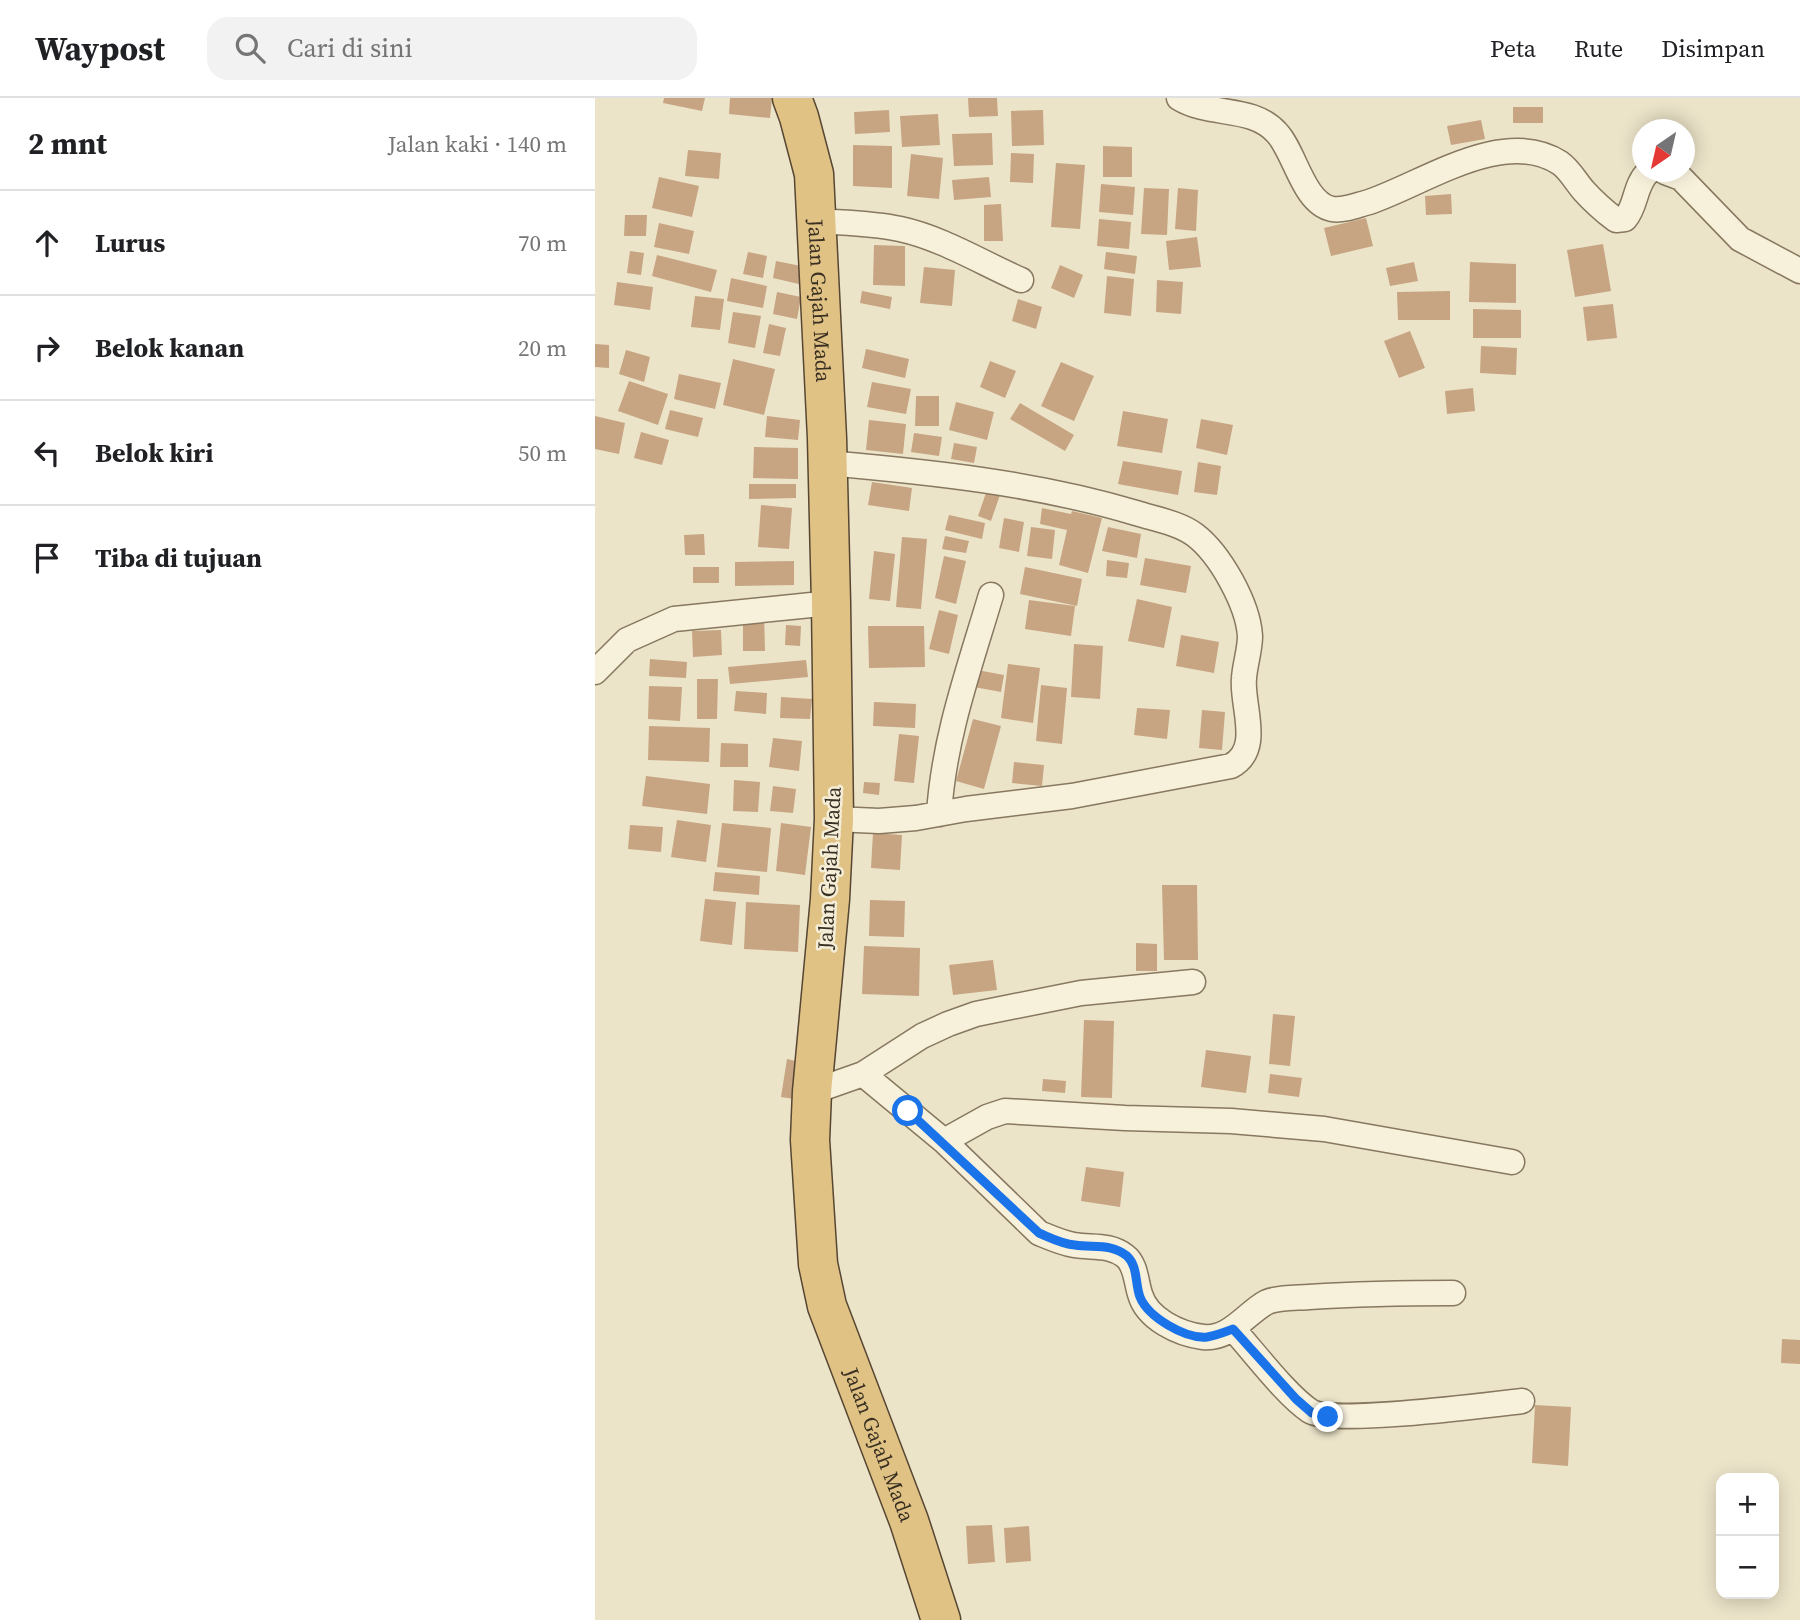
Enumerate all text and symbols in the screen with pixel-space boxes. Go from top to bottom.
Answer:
search box [207,17,697,80]
text: Waypost [35,26,165,71]
icon: search [231,29,269,67]
text: Cari di sini [287,30,412,66]
text: Peta [1490,32,1536,65]
text: Rute [1574,32,1623,65]
text: Disimpan [1661,32,1765,65]
north arrow [1632,119,1695,182]
text: 2 mnt [28,123,107,164]
text: Jalan kaki · 140 m [388,128,567,160]
street label: Jalan Gajah Mada [802,218,839,383]
icon: ahead [28,224,66,262]
text: Lurus [95,225,165,261]
text: 70 m [518,227,567,259]
icon: right [28,329,66,367]
text: Belok kanan [95,330,244,366]
text: 20 m [518,332,567,364]
icon: left [28,434,66,472]
text: Belok kiri [95,435,213,471]
text: 50 m [518,437,567,469]
icon: arrive [28,539,66,577]
text: Tiba di tujuan [95,540,262,576]
street label: Jalan Gajah Mada [810,786,848,951]
route start [892,1095,923,1126]
street label: Jalan Gajah Mada [837,1362,923,1526]
route end [1312,1401,1343,1432]
map controls [1716,1473,1779,1599]
button: + [1716,1473,1779,1536]
button: − [1716,1536,1779,1599]

